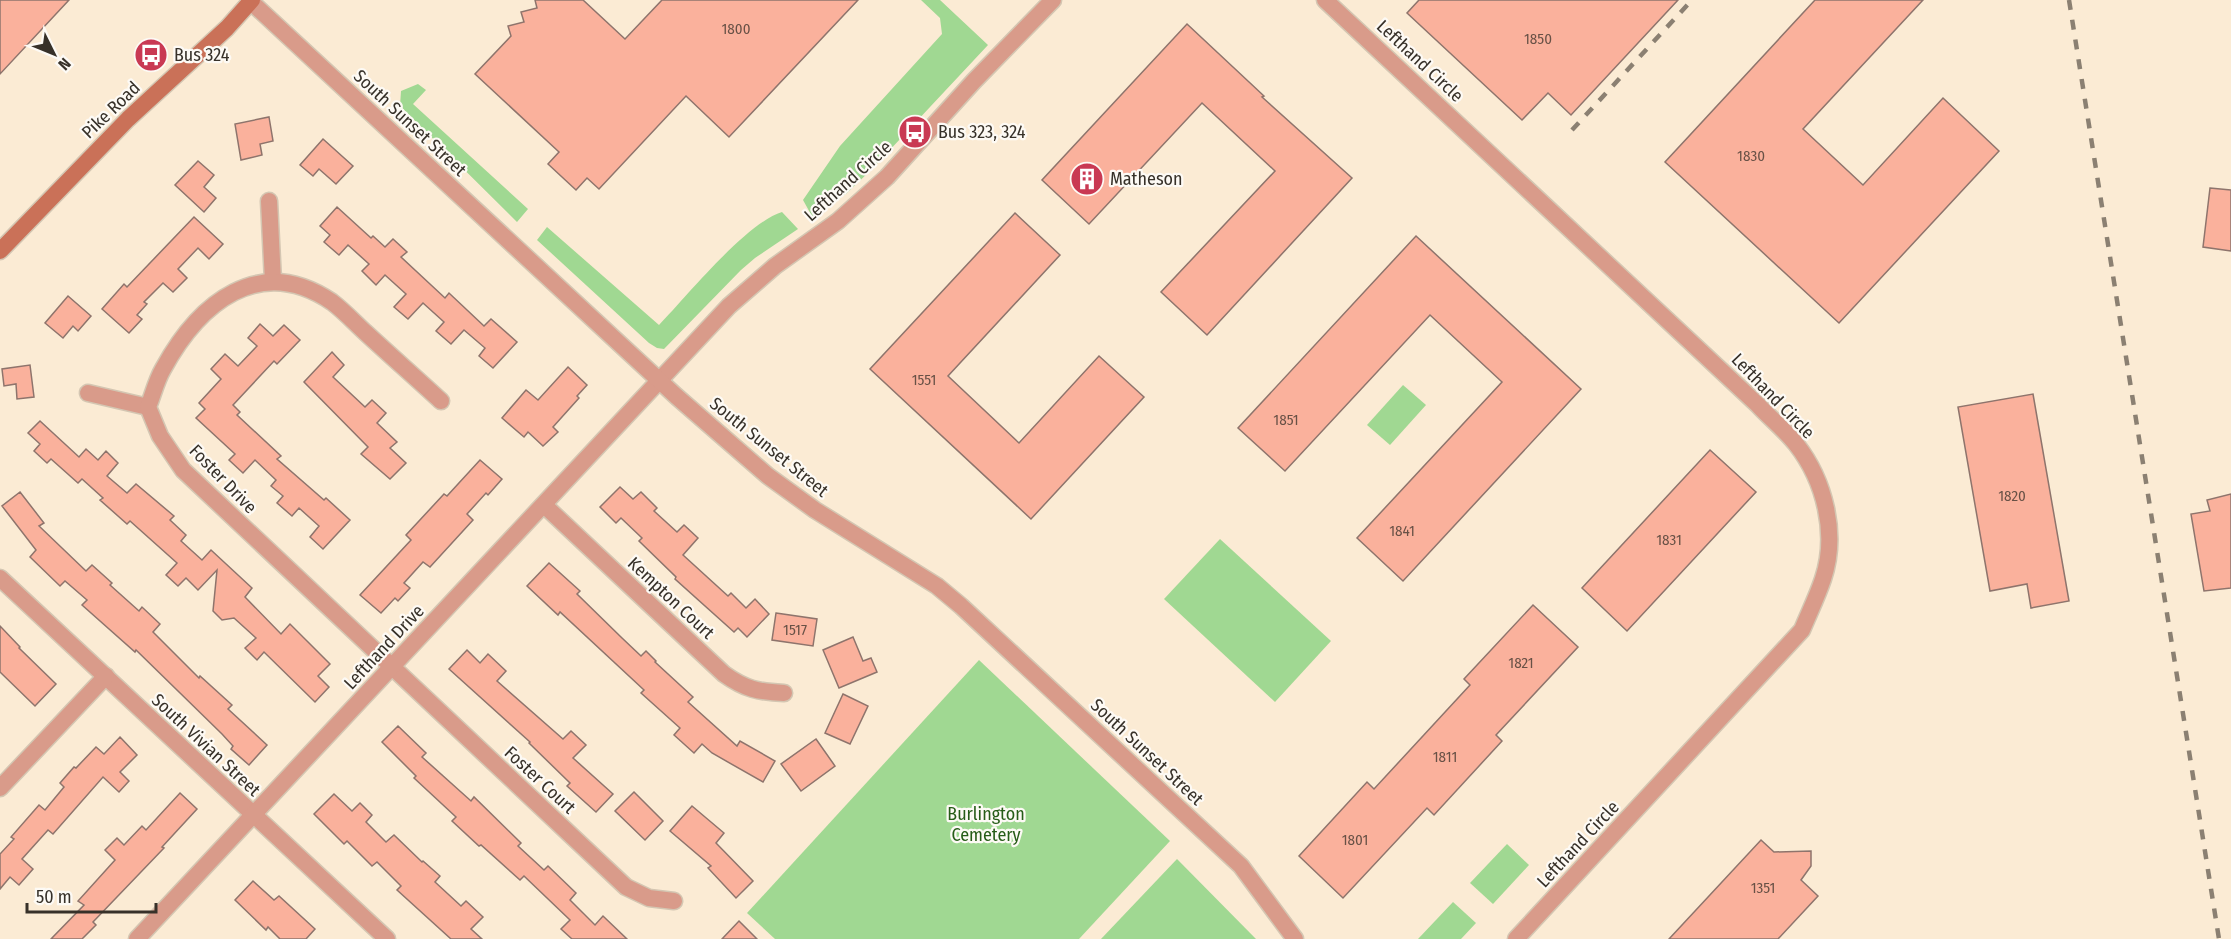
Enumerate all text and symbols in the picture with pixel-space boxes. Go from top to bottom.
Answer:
street label: Lefthand Circle [1372,15,1468,107]
house number: 1800 [722,20,750,38]
north arrow [24,24,84,84]
house number: 1850 [1524,30,1552,48]
bus stop icon: Bus 324 [133,37,169,73]
place label: Bus 324 [174,44,230,66]
text: N [54,54,75,74]
street label: South Sunset Street [349,65,471,181]
street label: Pike Road [77,77,145,143]
bus stop icon: Bus 323, 324 [897,114,933,150]
place label: Bus 323, 324 [938,121,1026,143]
street label: Lefthand Circle [800,136,896,226]
house number: 1830 [1737,147,1765,165]
building icon: Matheson [1069,161,1105,197]
place label: Matheson [1110,168,1183,190]
street label: Lefthand Circle [1727,349,1819,443]
house number: 1551 [912,371,936,389]
street label: South Sunset Street [705,392,833,502]
house number: 1851 [1273,411,1299,429]
street label: Foster Drive [185,440,261,518]
house number: 1820 [1998,487,2026,505]
house number: 1841 [1389,522,1415,540]
house number: 1831 [1656,531,1682,549]
street label: Kempton Court [623,552,719,644]
street label: Lefthand Drive [339,600,429,694]
house number: 1517 [783,621,807,639]
house number: 1821 [1508,654,1534,672]
street label: South Vivian Street [147,689,265,801]
street label: South Sunset Street [1086,694,1208,810]
street label: Foster Court [500,742,580,819]
house number: 1811 [1433,748,1457,766]
street label: Lefthand Circle [1532,796,1624,892]
park label: Burlington Cemetery [947,803,1025,846]
house number: 1801 [1342,831,1368,849]
scale bar [27,876,156,914]
house number: 1351 [1751,879,1775,897]
text: 50 m [36,886,72,908]

